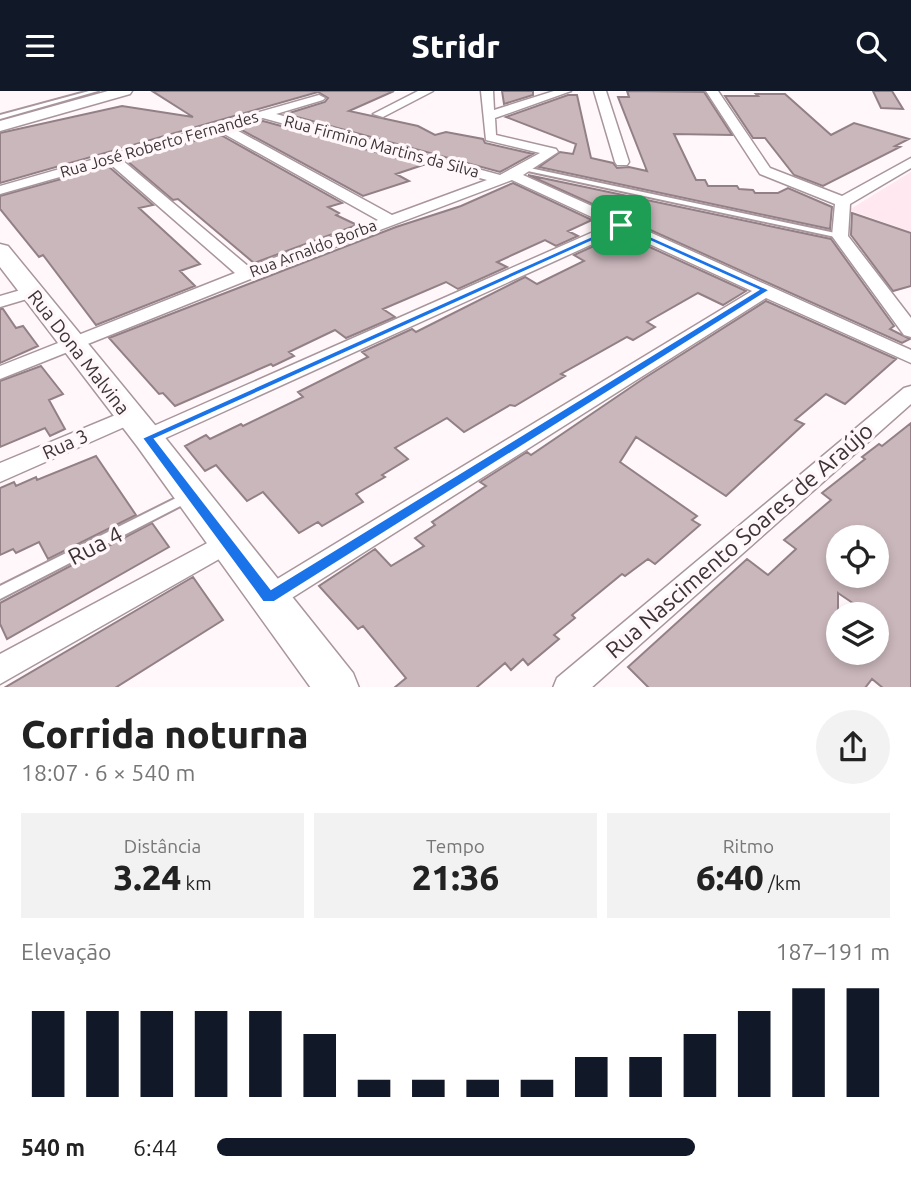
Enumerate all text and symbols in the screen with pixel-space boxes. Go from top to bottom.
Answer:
icon: menu [21,27,59,65]
icon: search [852,27,890,65]
text: Stridr [411,28,500,64]
street label: Rua José Roberto Fernandes [58,107,260,181]
street label: Rua Firmino Martins da Silva [283,111,481,181]
pin [591,195,651,255]
icon: arrive [602,206,640,244]
street label: Rua Arnaldo Borba [247,215,379,281]
street label: Rua Dona Malvina [24,285,134,419]
street label: Rua Nascimento Soares de Araújo [600,417,878,663]
street label: Rua 3 [39,424,91,464]
street label: Rua 4 [64,521,126,569]
map controls [826,525,889,665]
button: locate [826,525,889,588]
button: layers [826,602,889,665]
button: share [816,710,890,784]
text: Corrida noturna [21,713,309,755]
text: 18:07 · 6 × 540 m [21,760,195,785]
text: Distância [124,835,201,857]
text: Tempo [426,835,485,857]
text: Ritmo [723,835,774,857]
text: 3.24 [113,857,181,897]
text: 21:36 [412,857,499,897]
text: 6:40 [696,857,764,897]
text: km [181,872,212,894]
text: /km [764,872,801,894]
text: Elevação [21,939,112,964]
text: 187–191 m [776,939,890,964]
text: 540 m [21,1135,85,1160]
text: 6:44 [133,1135,178,1160]

